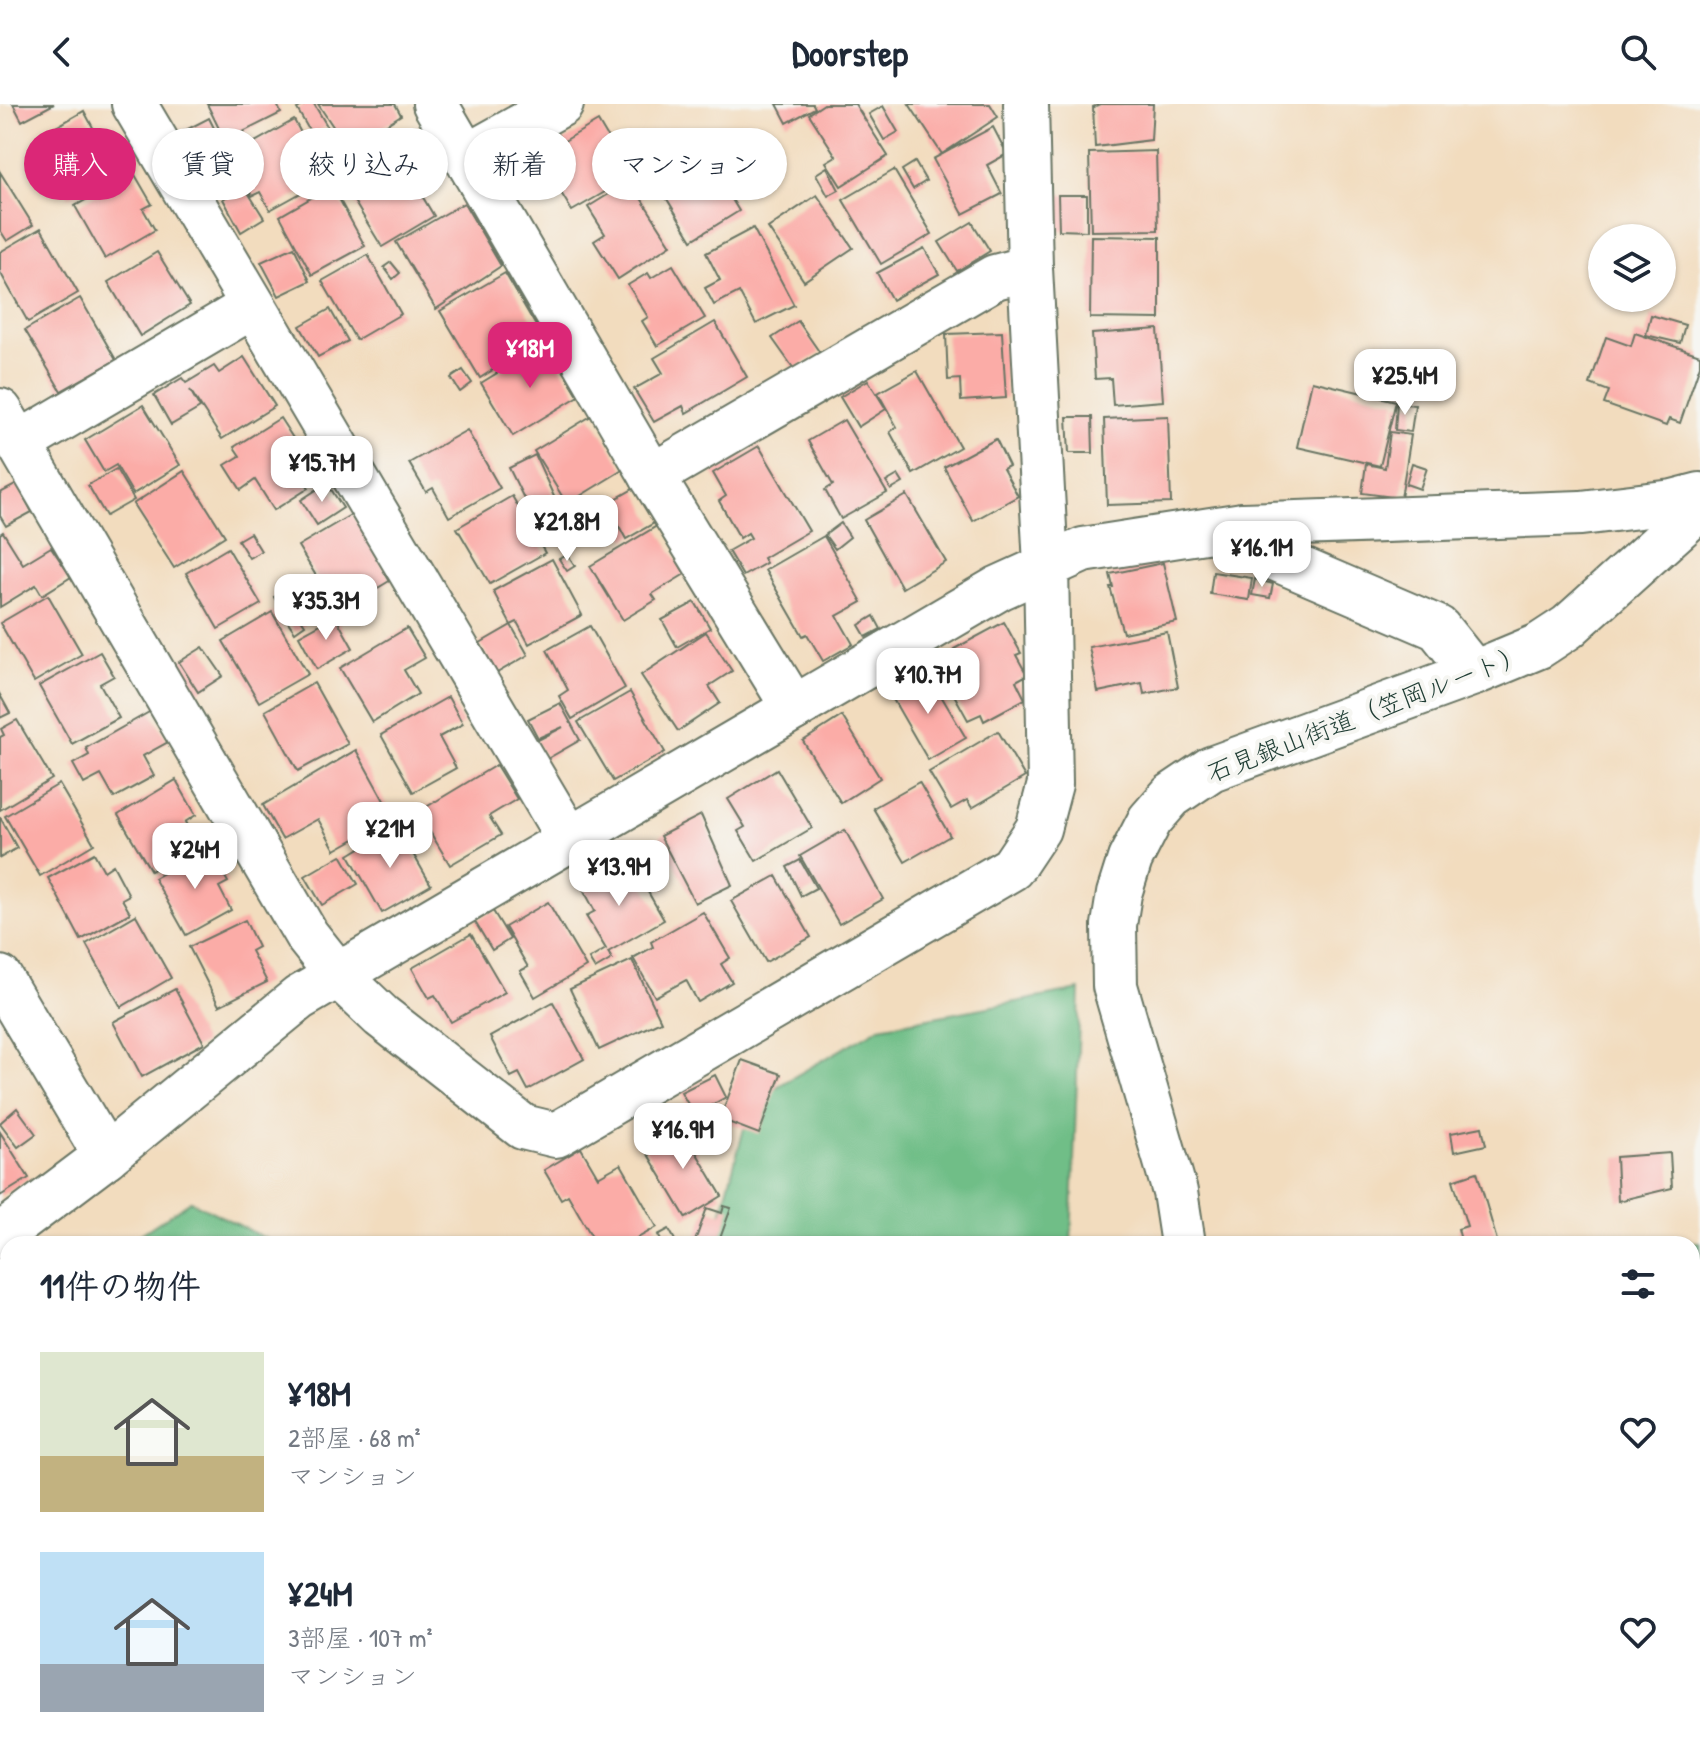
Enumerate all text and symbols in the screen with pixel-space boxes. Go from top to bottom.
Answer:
text: Doorstep [792,28,908,77]
icon: back [40,30,84,74]
icon: search [1616,30,1660,74]
chip: 購入 [24,128,136,200]
chip: 賃貸 [152,128,264,200]
chip: 絞り込み [280,128,448,200]
chip: 新着 [464,128,576,200]
chip: マンション [592,128,787,200]
map controls [1588,224,1676,312]
button: layers [1588,224,1676,312]
pin: ¥18M [483,322,577,390]
text: ¥18M [506,330,554,365]
pin: ¥25.4M [1340,349,1470,417]
text: ¥25.4M [1372,357,1438,392]
pin: ¥15.7M [257,436,387,504]
text: ¥15.7M [289,444,355,479]
pin: ¥21.8M [502,495,632,563]
text: ¥21.8M [534,503,600,538]
pin: ¥16.1M [1197,521,1327,589]
text: ¥16.1M [1231,529,1293,564]
pin: ¥35.3M [261,574,391,642]
text: ¥35.3M [292,582,360,617]
street label: 石見銀山街道（笠岡ルート） [1201,636,1531,790]
pin: ¥10.7M [863,648,993,716]
text: ¥10.7M [894,656,962,691]
pin: ¥21M [343,802,437,870]
text: ¥21M [365,810,415,845]
pin: ¥24M [148,823,242,891]
text: ¥24M [170,831,220,866]
pin: ¥13.9M [554,840,684,908]
text: ¥13.9M [587,848,651,883]
pin: ¥16.9M [618,1103,748,1171]
text: ¥16.9M [652,1111,714,1146]
icon: filters [1616,1262,1660,1306]
text: 11件の物件 [40,1263,201,1309]
text: ¥18M [288,1371,351,1417]
icon: home [104,1384,200,1480]
icon: heart [1616,1410,1660,1454]
text: 2部屋 · 68 m² [288,1420,421,1455]
text: マンション [288,1458,417,1493]
text: ¥24M [288,1571,353,1617]
icon: home [104,1584,200,1680]
icon: heart [1616,1610,1660,1654]
text: 3部屋 · 107 m² [288,1620,432,1655]
text: マンション [288,1658,417,1693]

